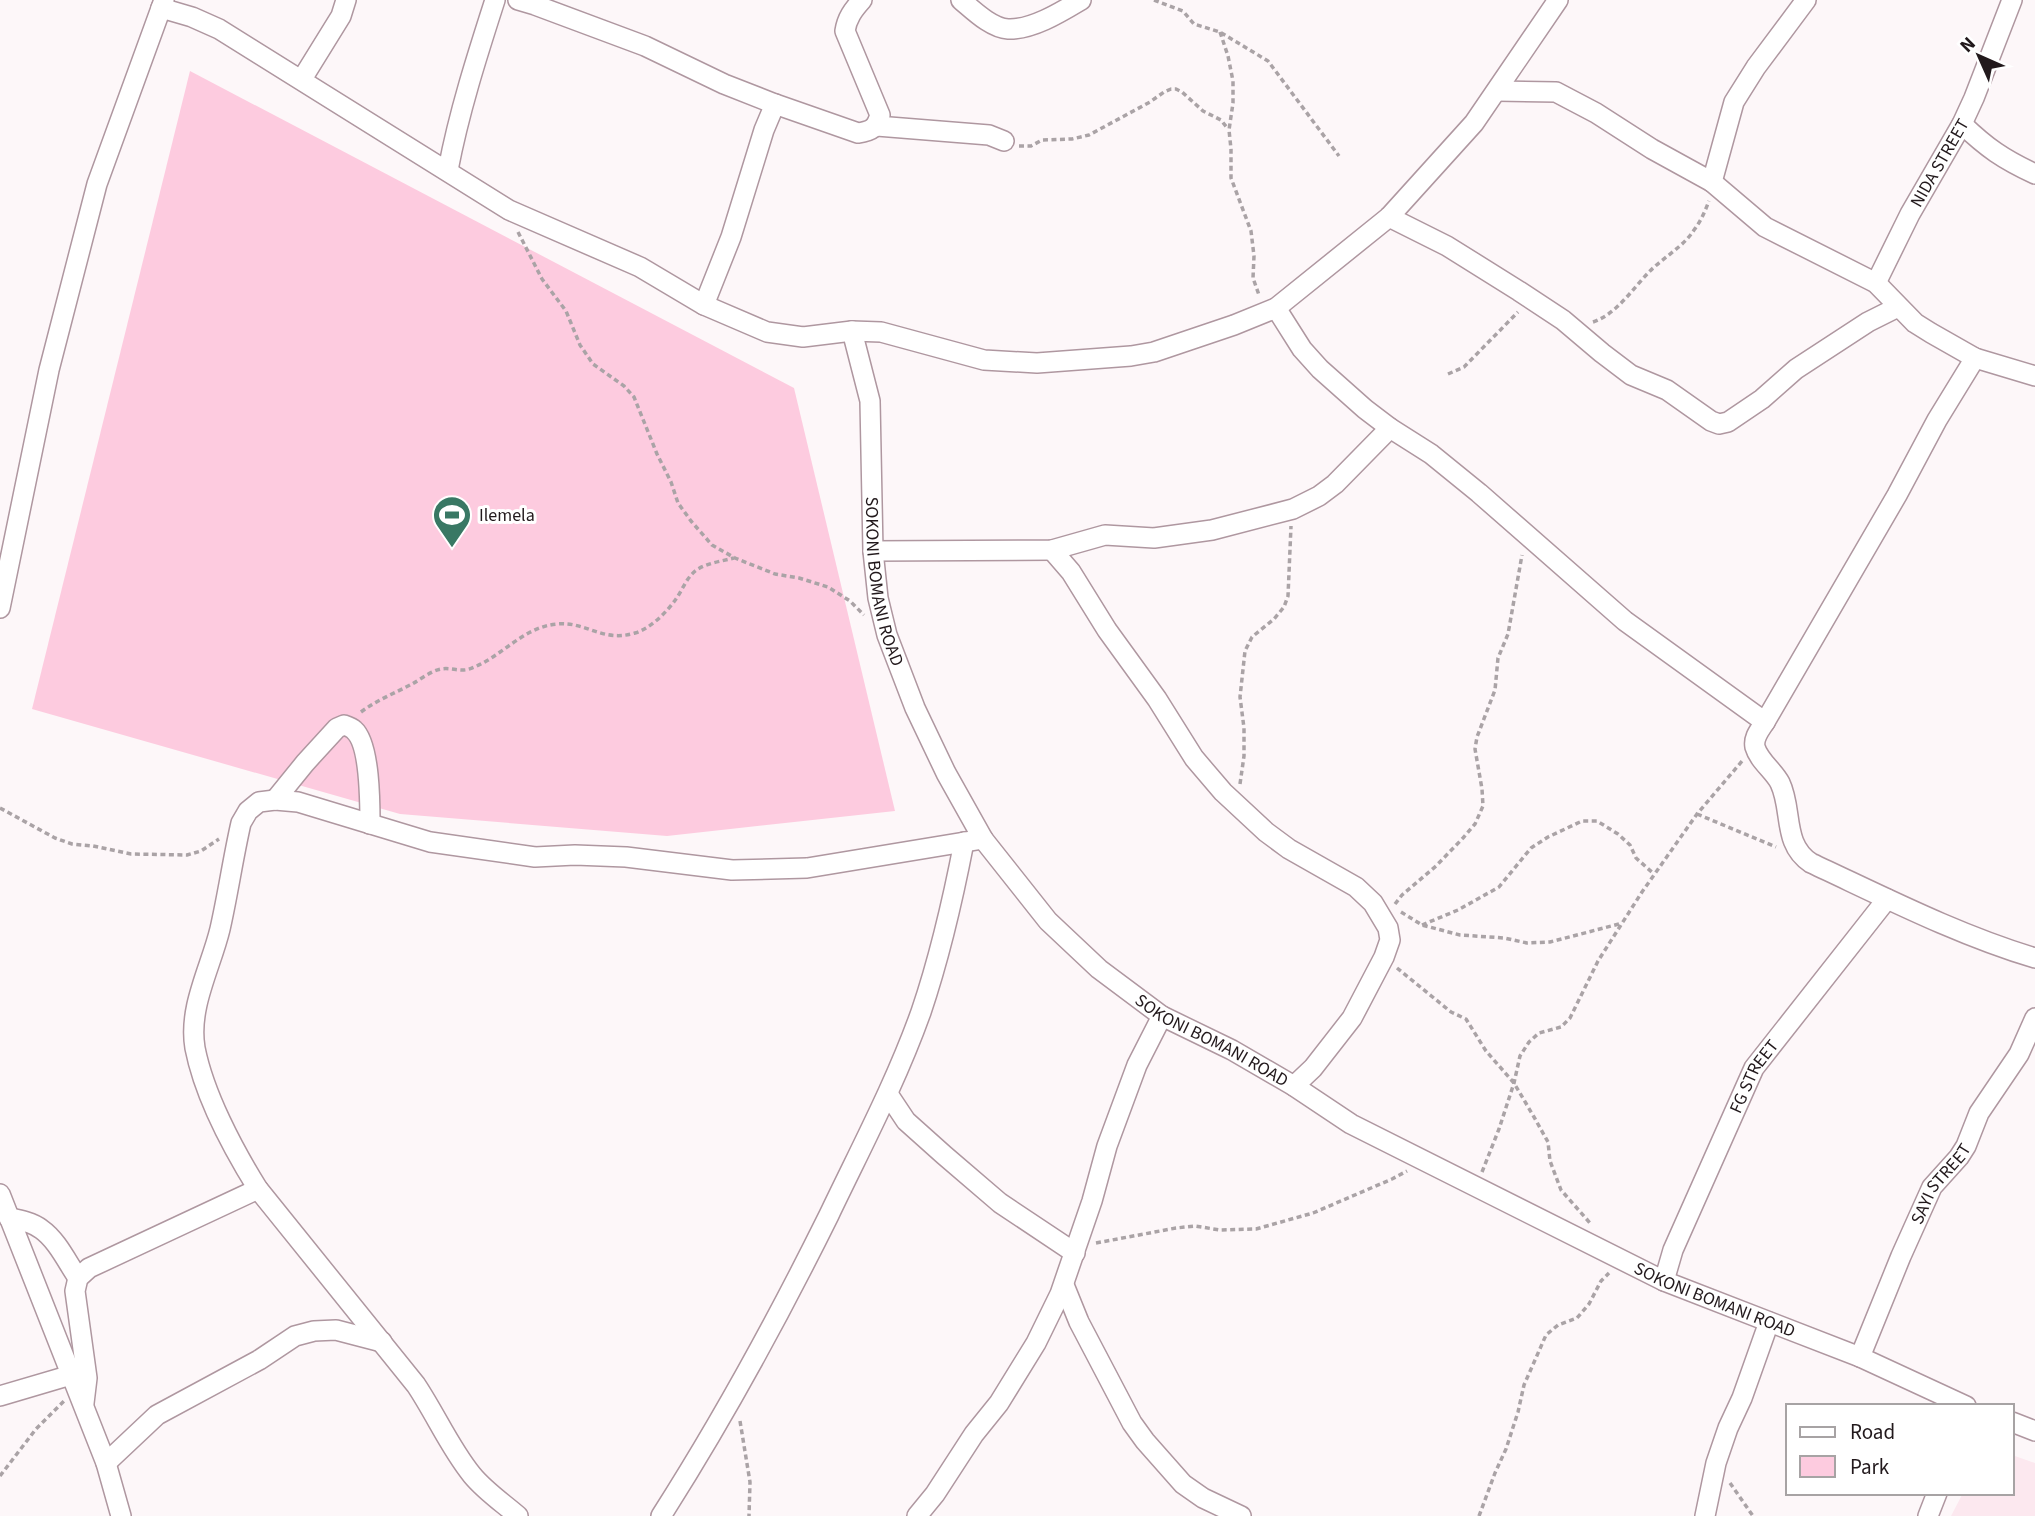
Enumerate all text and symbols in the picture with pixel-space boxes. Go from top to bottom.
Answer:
north arrow [1944,21,2014,91]
text: N [1954,31,1982,59]
street label: NIDA STREET [1905,114,1976,212]
sports icon: Ilemela [431,494,473,549]
street label: SOKONI BOMANI ROAD [859,497,910,670]
place label: Ilemela [479,503,535,528]
street label: SOKONI BOMANI ROAD [1130,988,1293,1093]
street label: FG STREET [1723,1034,1785,1117]
street label: SAYI STREET [1905,1139,1978,1228]
street label: SOKONI BOMANI ROAD [1630,1256,1799,1344]
legend [1786,1404,2014,1495]
text: Road [1850,1417,1895,1447]
text: Park [1850,1452,1890,1482]

